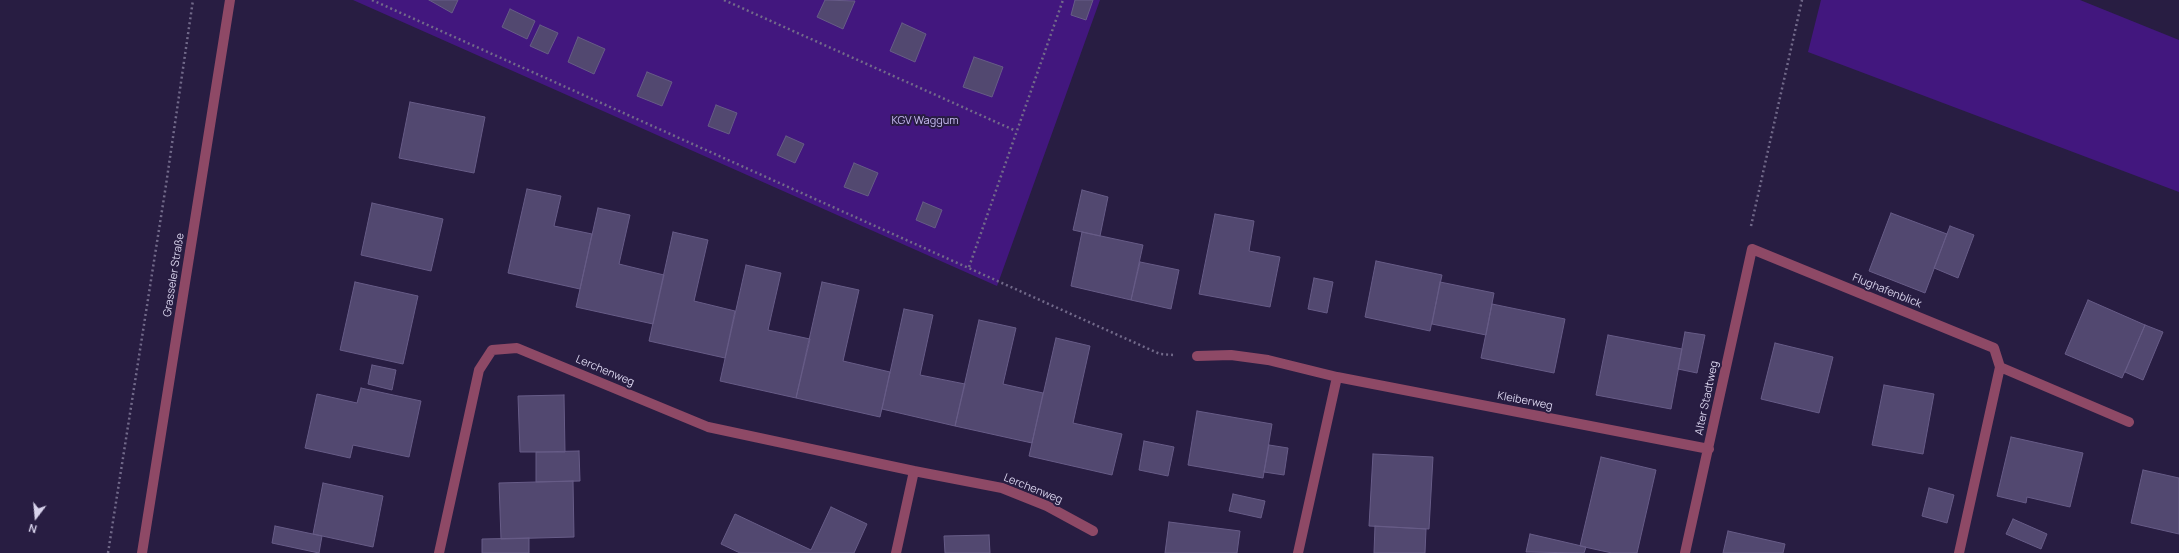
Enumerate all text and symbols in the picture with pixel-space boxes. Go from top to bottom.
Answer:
park label: KGV Waggum [891,114,959,128]
street label: Grasseler Straße [161,232,187,318]
street label: Flughafenblick [1850,271,1924,311]
street label: Lerchenweg [574,353,636,389]
street label: Alter Stadtweg [1693,360,1721,436]
street label: Kleiberweg [1496,389,1554,413]
street label: Lerchenweg [1002,471,1064,507]
north arrow [16,497,56,537]
text: N [27,521,38,537]

